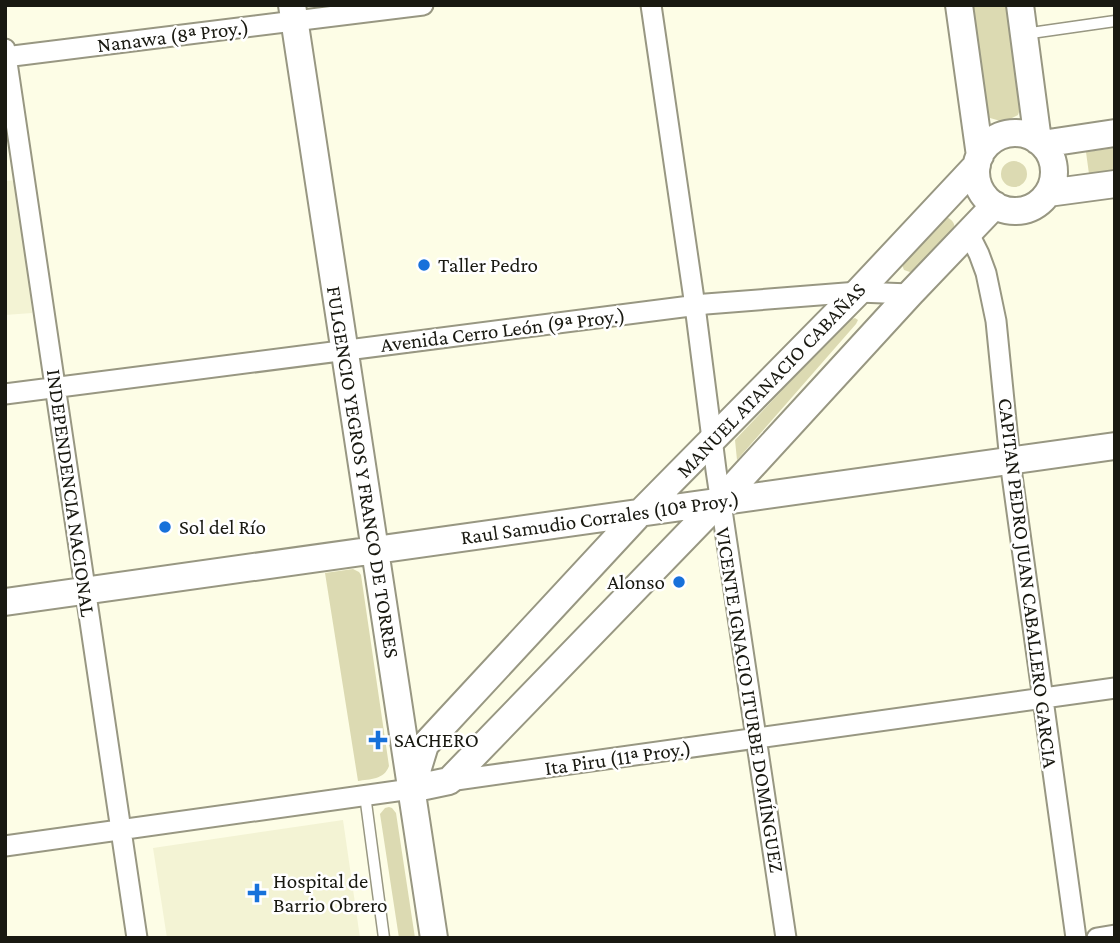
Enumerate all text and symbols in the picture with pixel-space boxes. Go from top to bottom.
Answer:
street label: Nanawa (8ª Proy.) [96,15,250,57]
place label: Taller Pedro [438,253,538,277]
marker: Taller Pedro [416,257,432,273]
street label: MANUEL ATANACIO CABAÑAS [671,277,871,482]
street label: FULGENCIO YEGROS Y FRANCO DE TORRES [322,284,404,660]
street label: Avenida Cerro León (9ª Proy.) [379,303,627,357]
street label: INDEPENDENCIA NACIONAL [42,368,100,619]
street label: CAPITAN PEDRO JUAN CABALLERO GARCIA [993,397,1063,769]
street label: Raul Samudio Corrales (10ª Proy.) [459,487,741,549]
place label: Sol del Río [179,515,266,539]
marker: Sol del Río [157,519,173,535]
street label: VICENTE IGNACIO ITURBE DOMÍNGUEZ [711,526,789,874]
place label: Alonso [607,570,665,594]
marker: Alonso [671,574,687,590]
place label: SACHERO [394,728,479,752]
marker: SACHERO [368,730,388,750]
street label: Ita Piru (11ª Proy.) [543,736,693,780]
place label: Hospital de Barrio Obrero [273,869,388,917]
marker: Hospital de Barrio Obrero [247,883,267,903]

